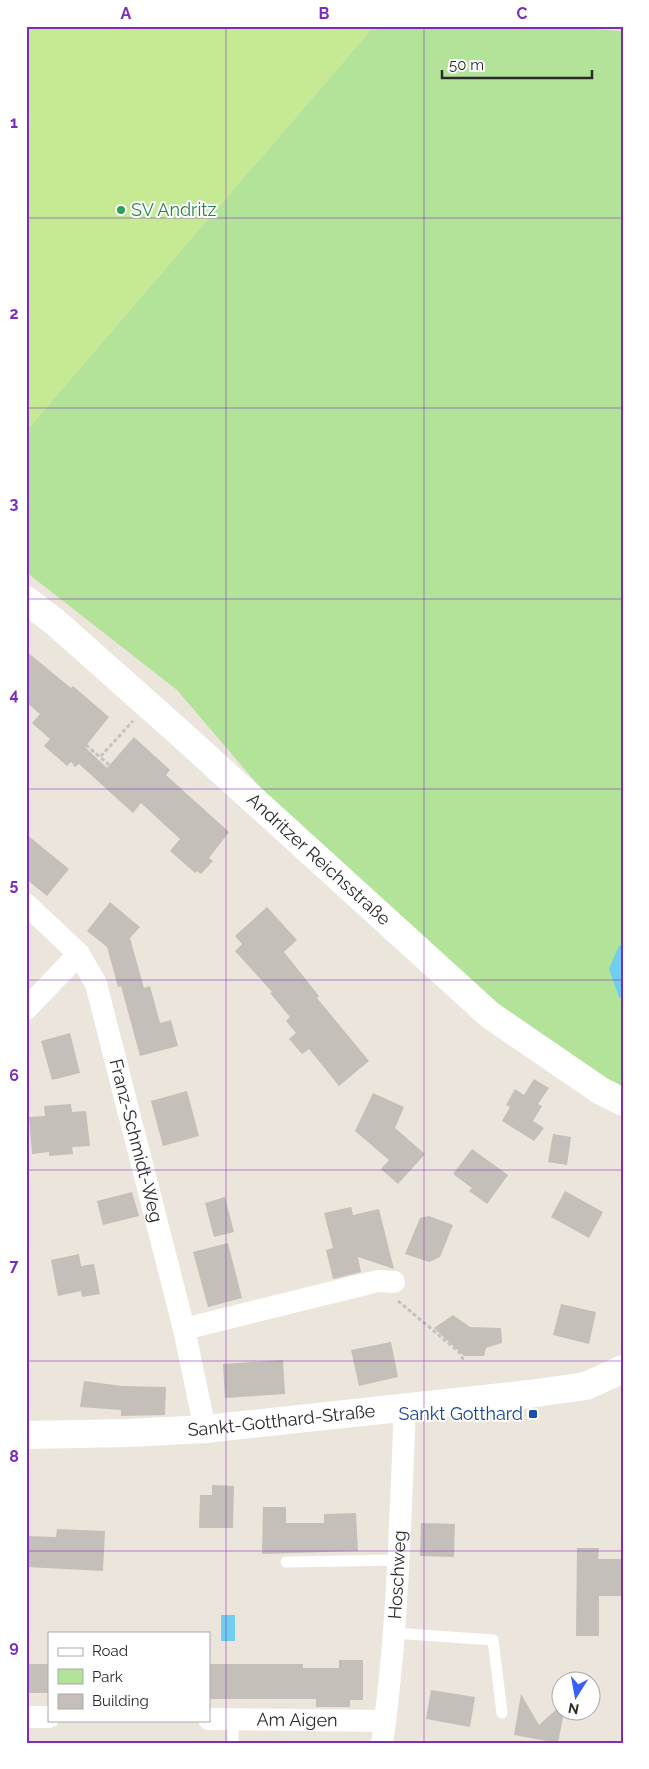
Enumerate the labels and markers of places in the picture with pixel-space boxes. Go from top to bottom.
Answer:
place label: SV Andritz [131,199,216,220]
marker: SV Andritz [115,204,127,216]
place label: Sankt Gotthard [399,1403,523,1424]
marker: Sankt Gotthard [527,1408,539,1420]

